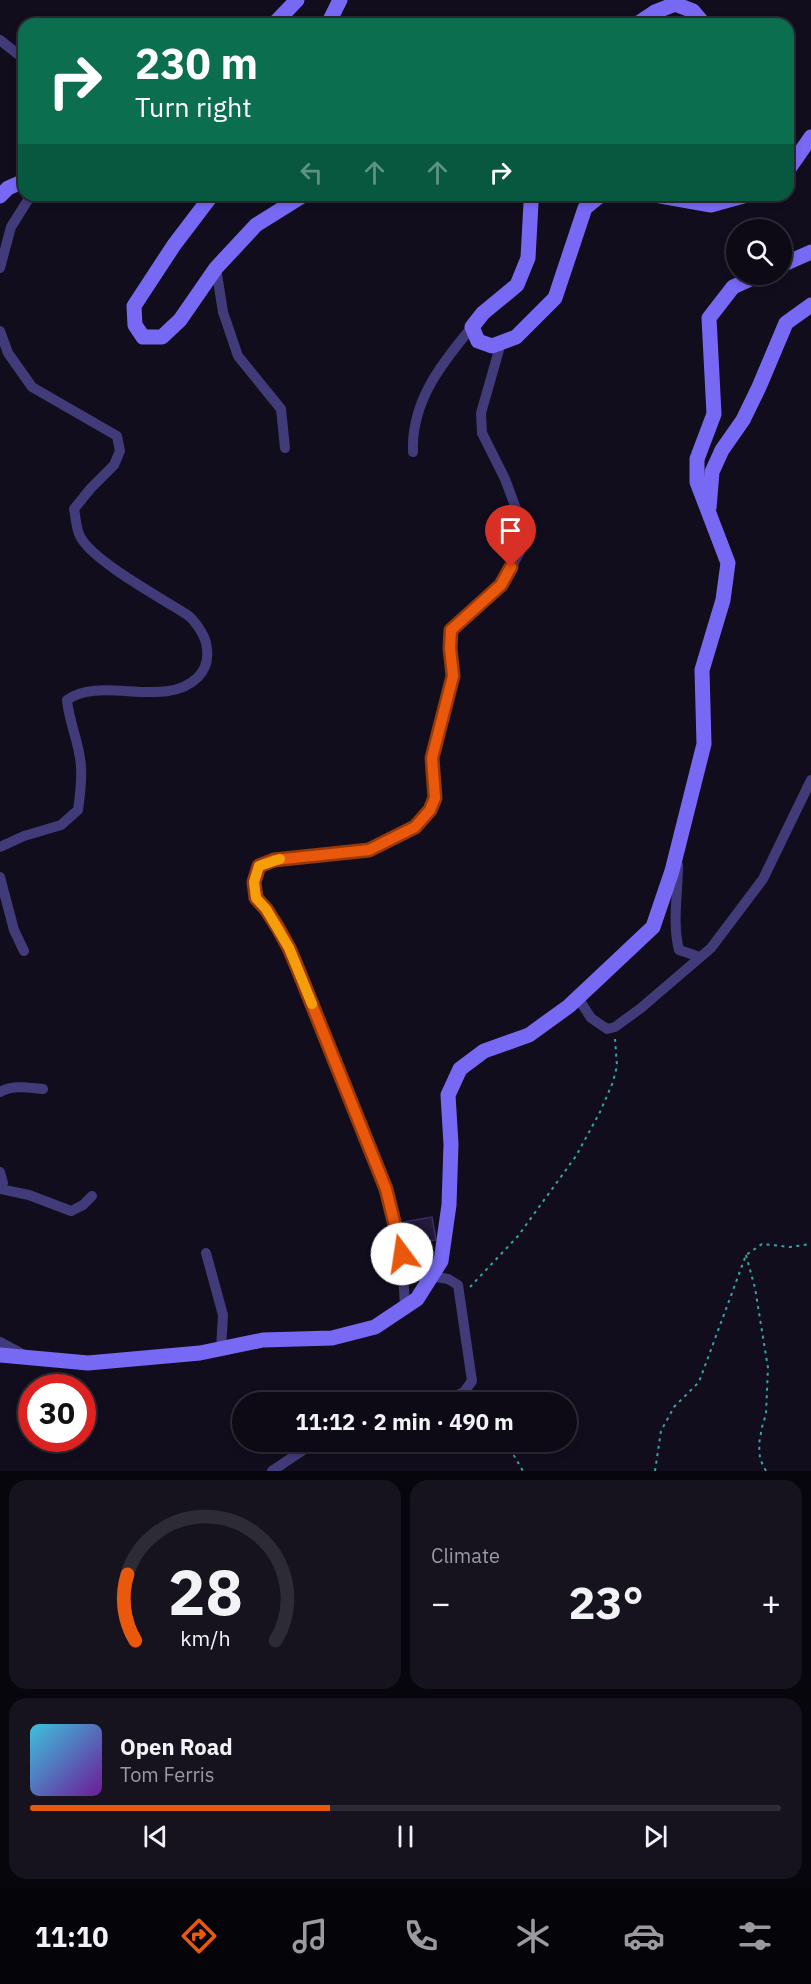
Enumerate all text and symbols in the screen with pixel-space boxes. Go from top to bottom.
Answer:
text: 230 m [135,36,258,91]
icon: right [36,42,114,120]
text: Turn right [135,89,252,124]
icon: left [295,156,328,189]
icon: ahead [358,156,391,189]
icon: ahead [421,156,454,189]
icon: right [484,156,517,189]
map controls [726,219,792,285]
button: search [726,219,792,285]
pin [485,505,536,567]
icon: arrive [494,514,527,547]
position arrow [370,1222,434,1286]
speed limit sign: 30 [18,1374,96,1452]
text: 11:12 · 2 min · 490 m [295,1407,514,1436]
text: Climate [431,1542,500,1569]
text: 28 [168,1551,242,1632]
text: 23° [568,1573,644,1631]
text: − [431,1581,451,1624]
text: + [761,1581,781,1624]
text: km/h [180,1625,230,1653]
text: Open Road [120,1732,233,1761]
text: Tom Ferris [120,1761,215,1788]
icon: previous [139,1820,172,1853]
icon: pause [389,1820,422,1853]
icon: next [639,1820,672,1853]
icon: directions [178,1915,220,1957]
icon: music [289,1915,331,1957]
icon: phone [400,1915,442,1957]
icon: climate [512,1915,554,1957]
icon: car [623,1915,665,1957]
icon: filters [734,1915,776,1957]
text: 11:10 [35,1919,108,1954]

